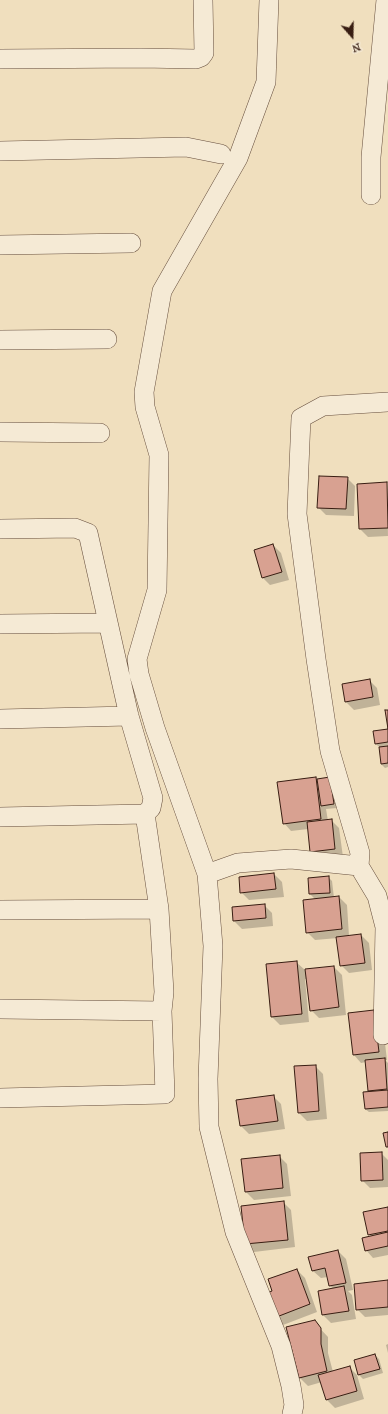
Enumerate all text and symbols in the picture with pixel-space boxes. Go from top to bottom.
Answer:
north arrow [332,16,372,56]
text: N [350,40,362,55]

